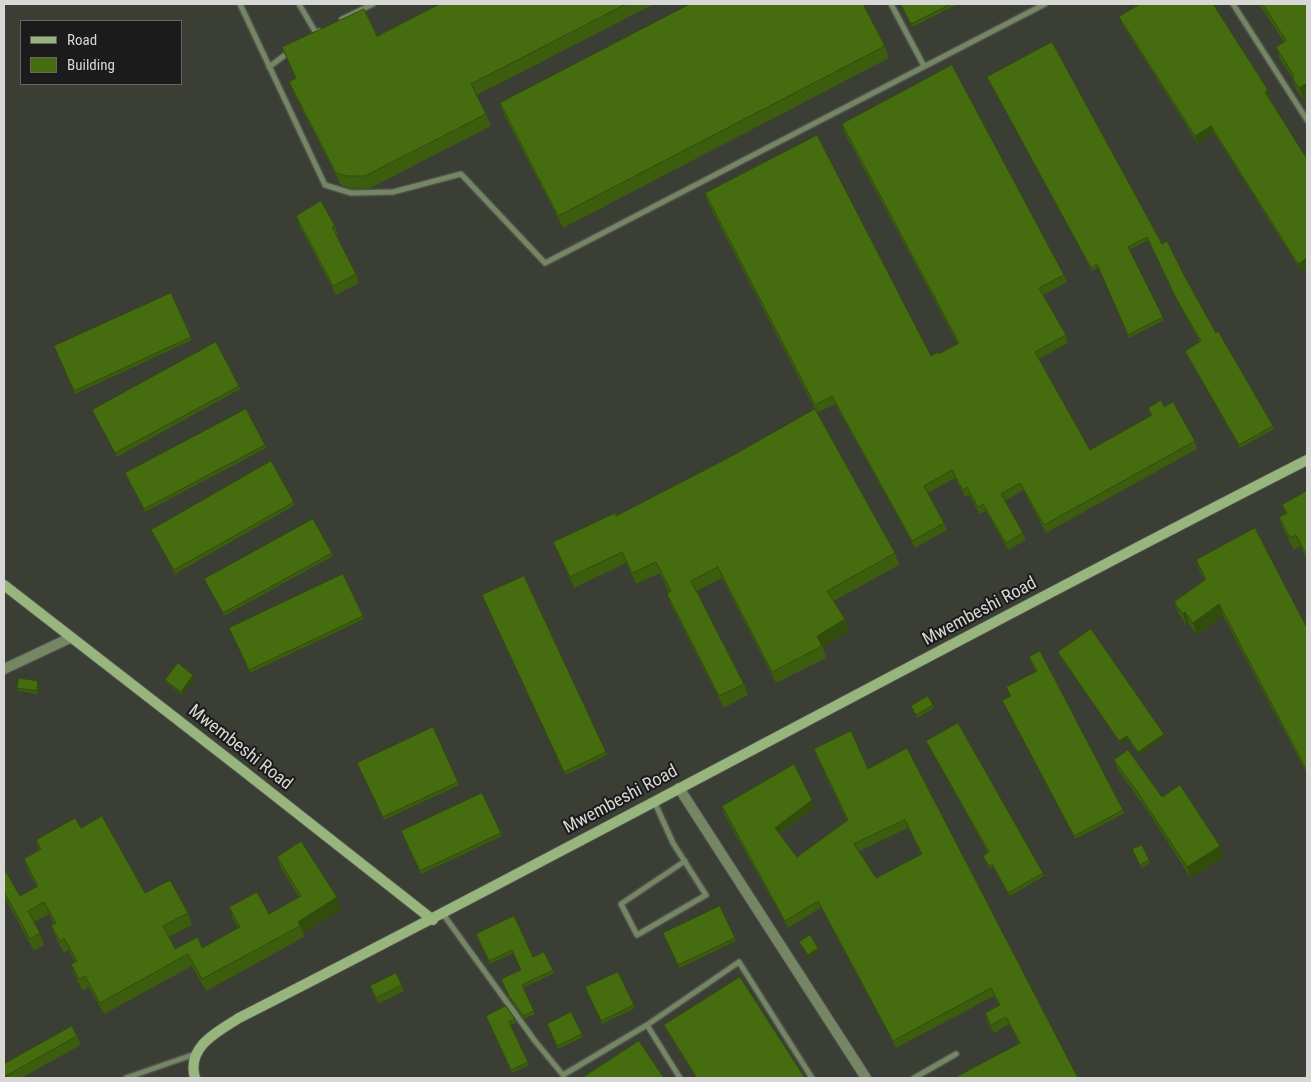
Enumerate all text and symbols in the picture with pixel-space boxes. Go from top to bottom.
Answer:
legend [20,20,182,85]
text: Road [67,31,97,49]
text: Building [67,56,115,74]
street label: Mwembeshi Road [919,573,1041,651]
street label: Mwembeshi Road [184,701,296,795]
street label: Mwembeshi Road [560,761,682,839]

